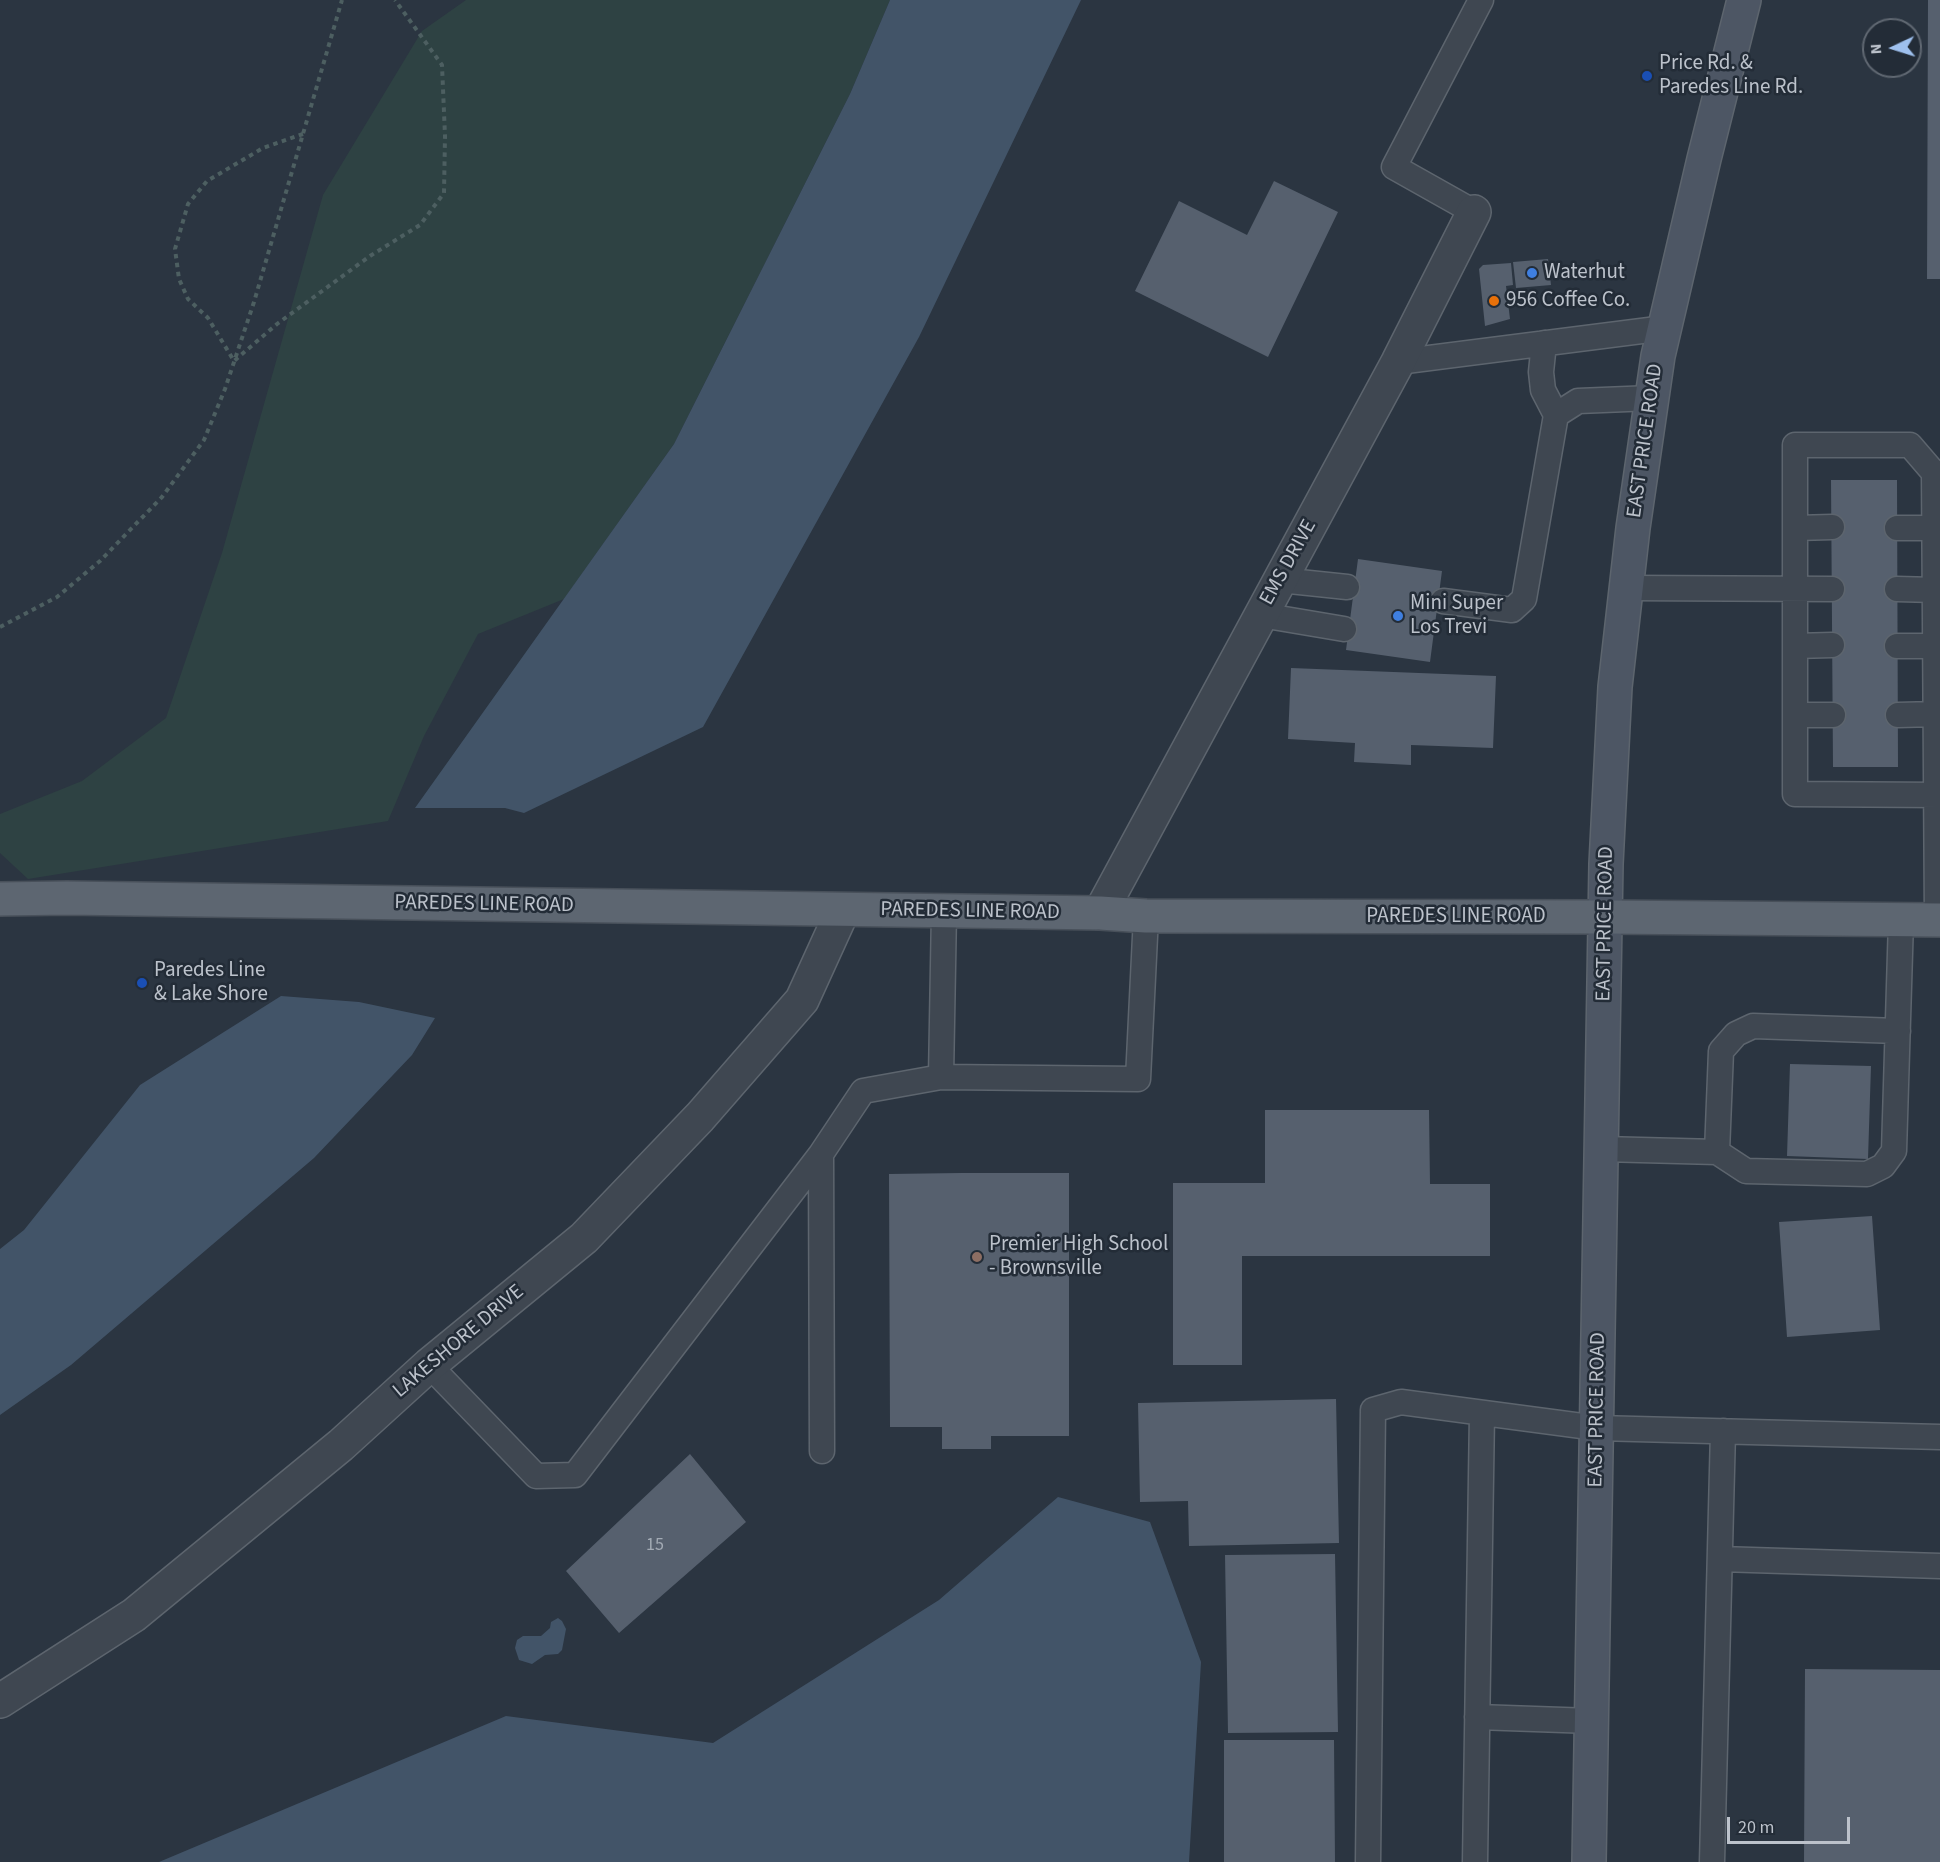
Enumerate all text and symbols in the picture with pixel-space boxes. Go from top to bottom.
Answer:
north arrow [1862,18,1922,78]
text: N [1865,43,1887,55]
place label: Price Rd. & Paredes Line Rd. [1659,51,1803,101]
marker: Price Rd. & Paredes Line Rd. [1640,69,1654,83]
place label: Waterhut [1544,260,1625,286]
marker: Waterhut [1525,266,1539,280]
place label: 956 Coffee Co. [1506,288,1630,314]
marker: 956 Coffee Co. [1487,294,1501,308]
street label: EAST PRICE ROAD [1623,362,1669,520]
street label: EMS DRIVE [1255,516,1323,610]
place label: Mini Super Los Trevi [1410,591,1503,641]
marker: Mini Super Los Trevi [1391,609,1405,623]
street label: EAST PRICE ROAD [1592,846,1620,1002]
street label: PAREDES LINE ROAD [394,891,574,919]
street label: PAREDES LINE ROAD [880,898,1060,926]
street label: PAREDES LINE ROAD [1366,904,1546,930]
place label: Paredes Line & Lake Shore [154,958,268,1008]
marker: Paredes Line & Lake Shore [135,976,149,990]
place label: Premier High School - Brownsville [989,1232,1168,1282]
marker: Premier High School - Brownsville [970,1250,984,1264]
street label: LAKESHORE DRIVE [388,1280,530,1404]
street label: EAST PRICE ROAD [1584,1332,1612,1488]
house number: 15 [646,1535,664,1557]
scale bar [1730,1805,1853,1843]
text: 20 m [1738,1815,1774,1840]

